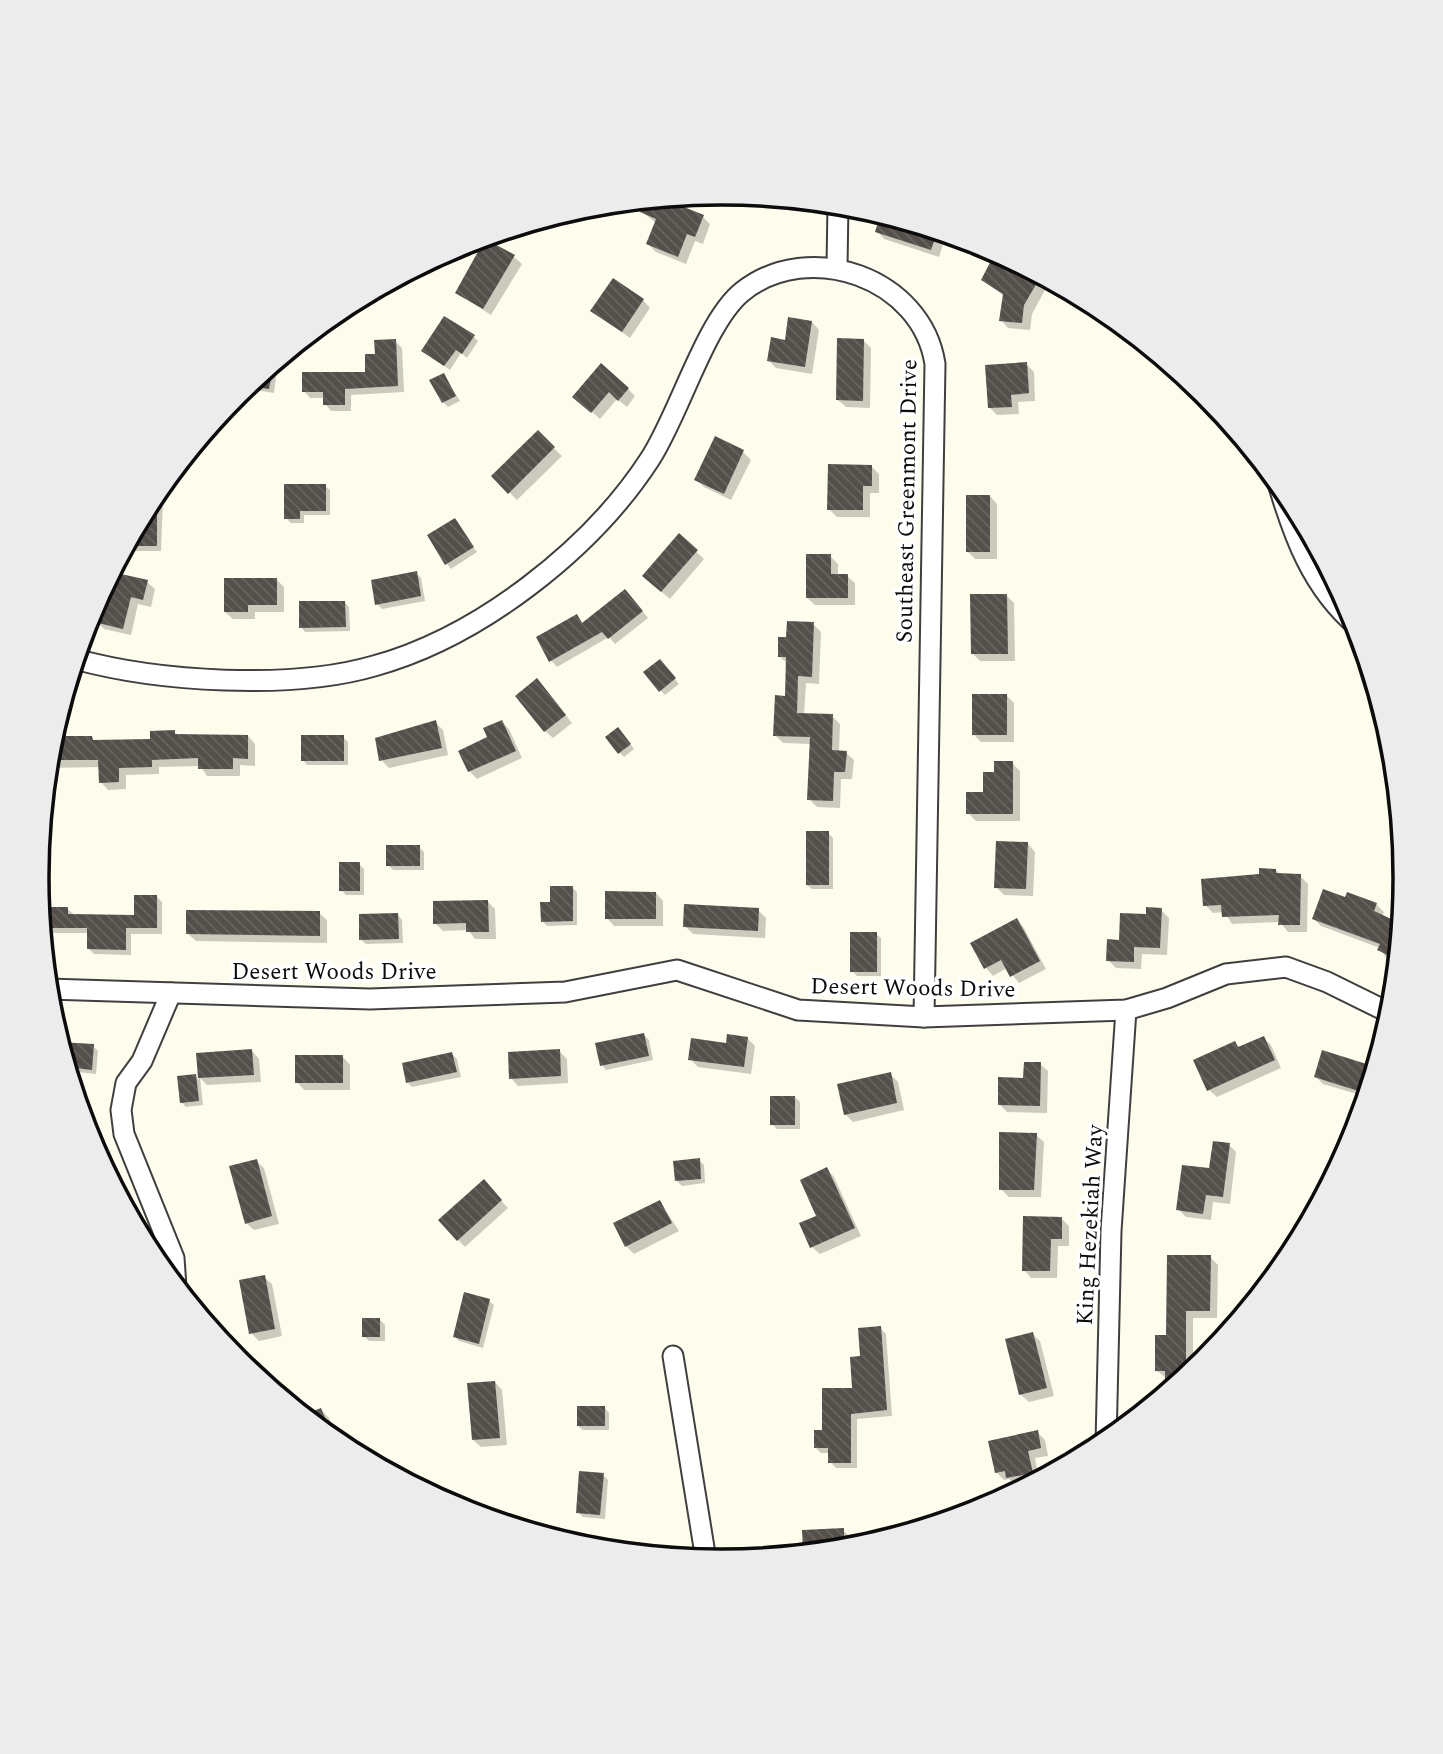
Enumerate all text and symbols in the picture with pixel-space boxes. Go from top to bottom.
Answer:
street label: Southeast Greenmont Drive [888,359,927,643]
street label: Desert Woods Drive [231,955,437,990]
street label: Desert Woods Drive [810,969,1016,1008]
street label: King Hezekiah Way [1068,1123,1113,1326]

